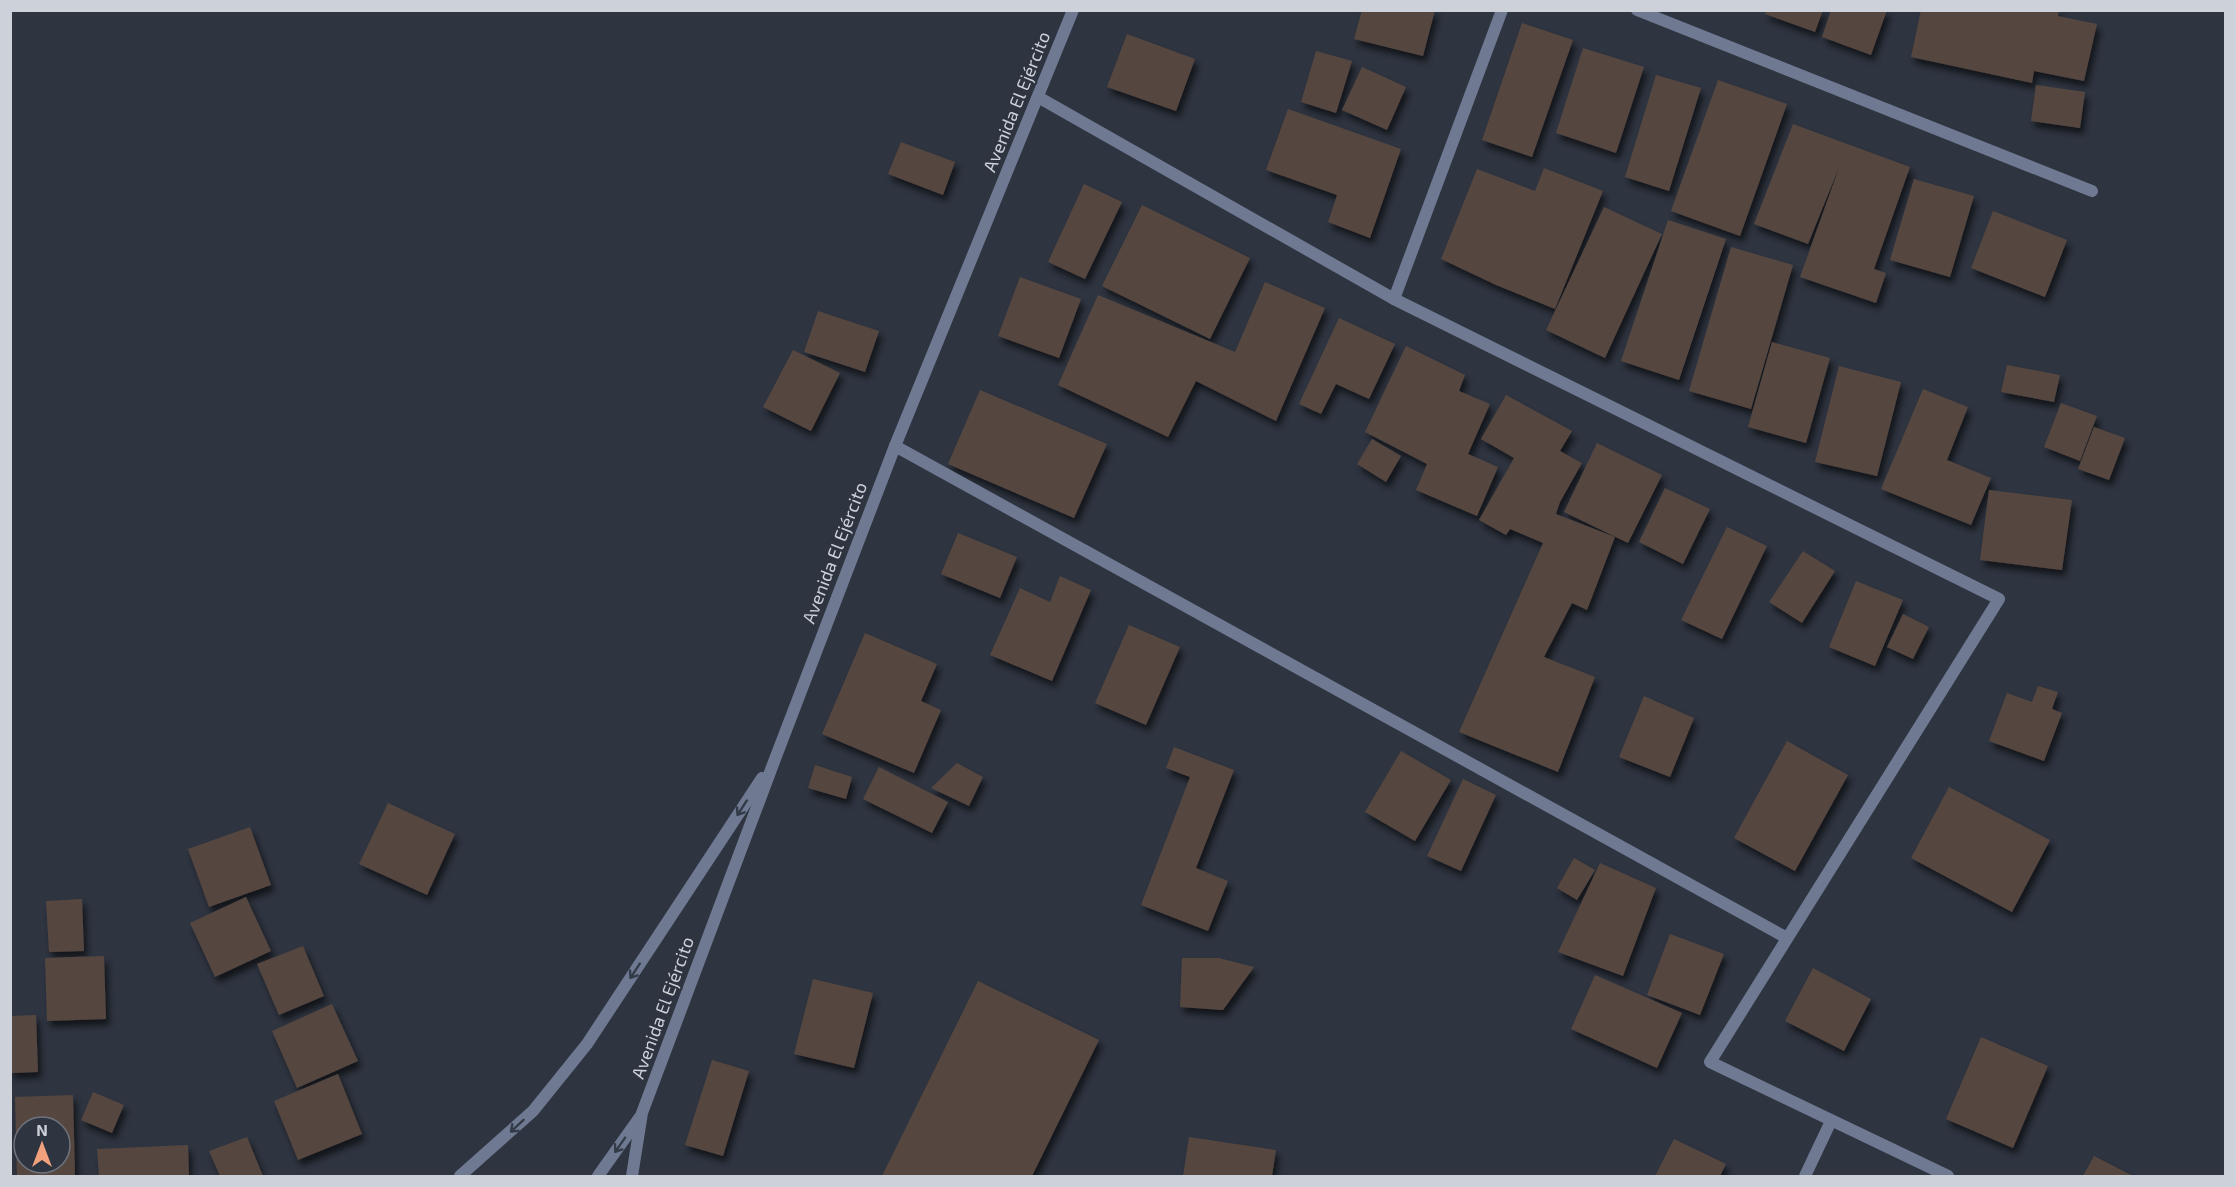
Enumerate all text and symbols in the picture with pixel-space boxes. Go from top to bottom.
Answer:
street label: Avenida El Ejército [978,28,1054,175]
street label: Avenida El Ejército [797,479,871,626]
one-way arrow [736,799,748,816]
street label: Avenida El Ejército [626,934,698,1082]
one-way arrow [629,962,641,979]
north arrow [12,1115,72,1175]
one-way arrow [510,1119,525,1133]
text: N [36,1120,48,1139]
one-way arrow [614,1136,626,1153]

